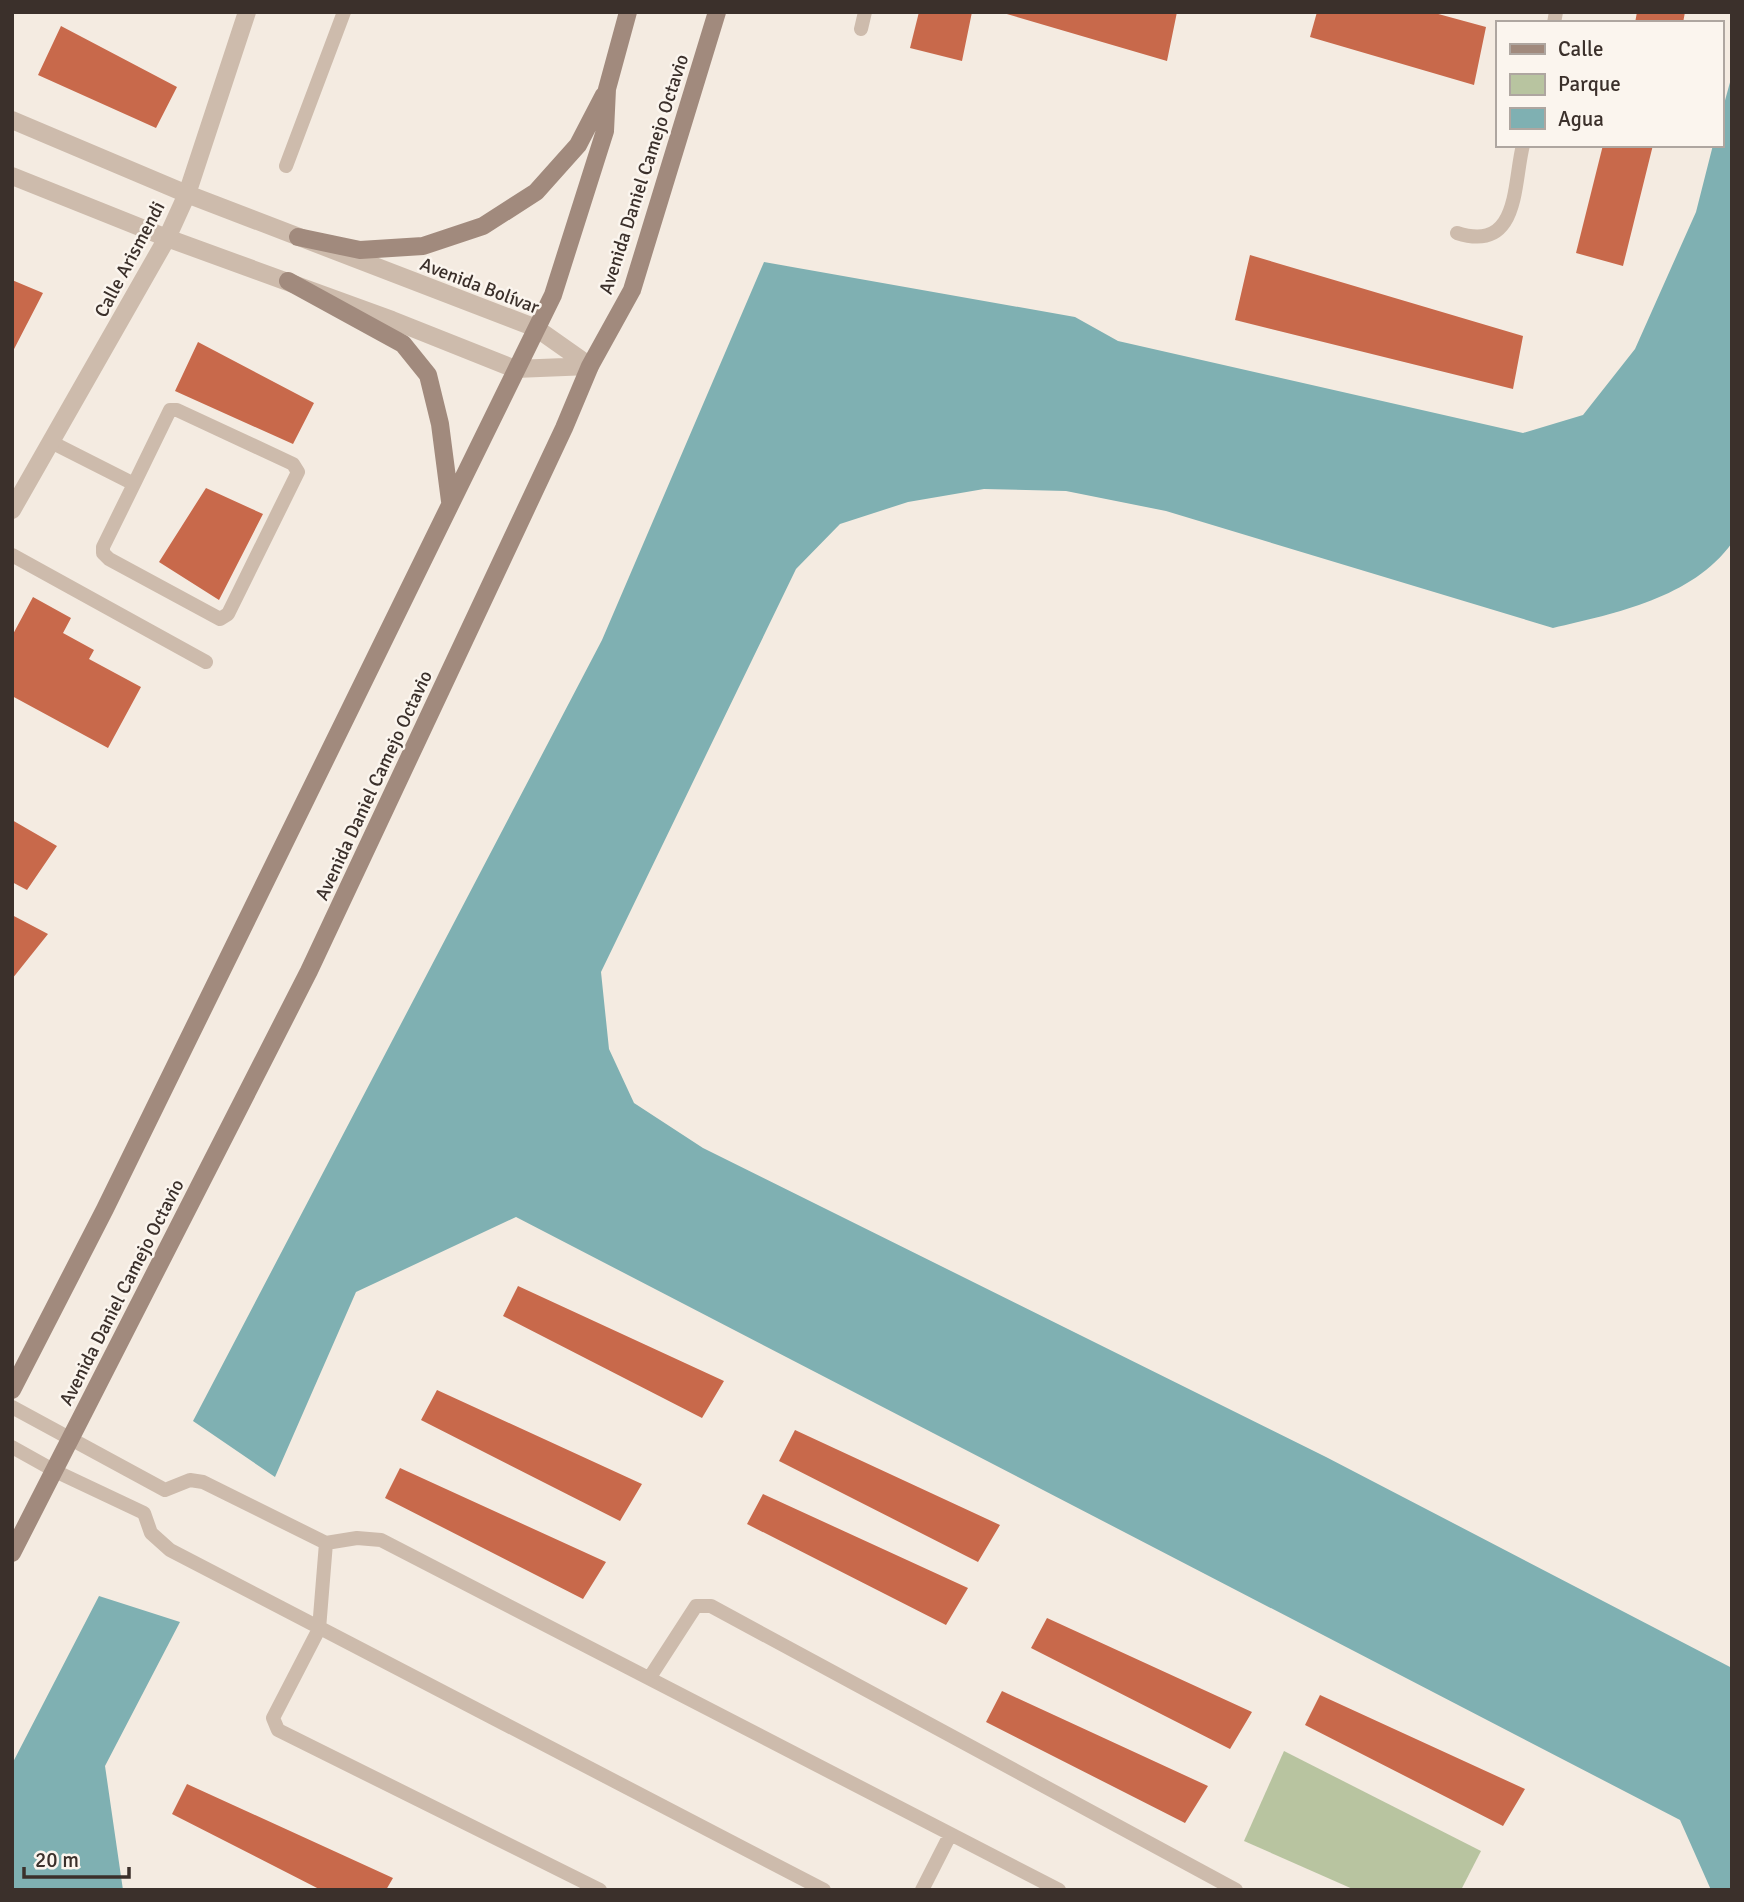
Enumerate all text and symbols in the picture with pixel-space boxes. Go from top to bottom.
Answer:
legend [1496,21,1723,147]
text: Calle [1558,36,1604,62]
street label: Avenida Daniel Camejo Octavio [594,51,694,297]
text: Parque [1558,71,1621,97]
text: Agua [1558,106,1604,132]
street label: Calle Arismendi [89,197,171,322]
street label: Avenida Bolívar [417,252,543,320]
street label: Avenida Daniel Camejo Octavio [310,666,438,904]
street label: Avenida Daniel Camejo Octavio [54,1175,190,1410]
scale bar [24,1836,130,1880]
text: 20 m [35,1847,79,1873]

